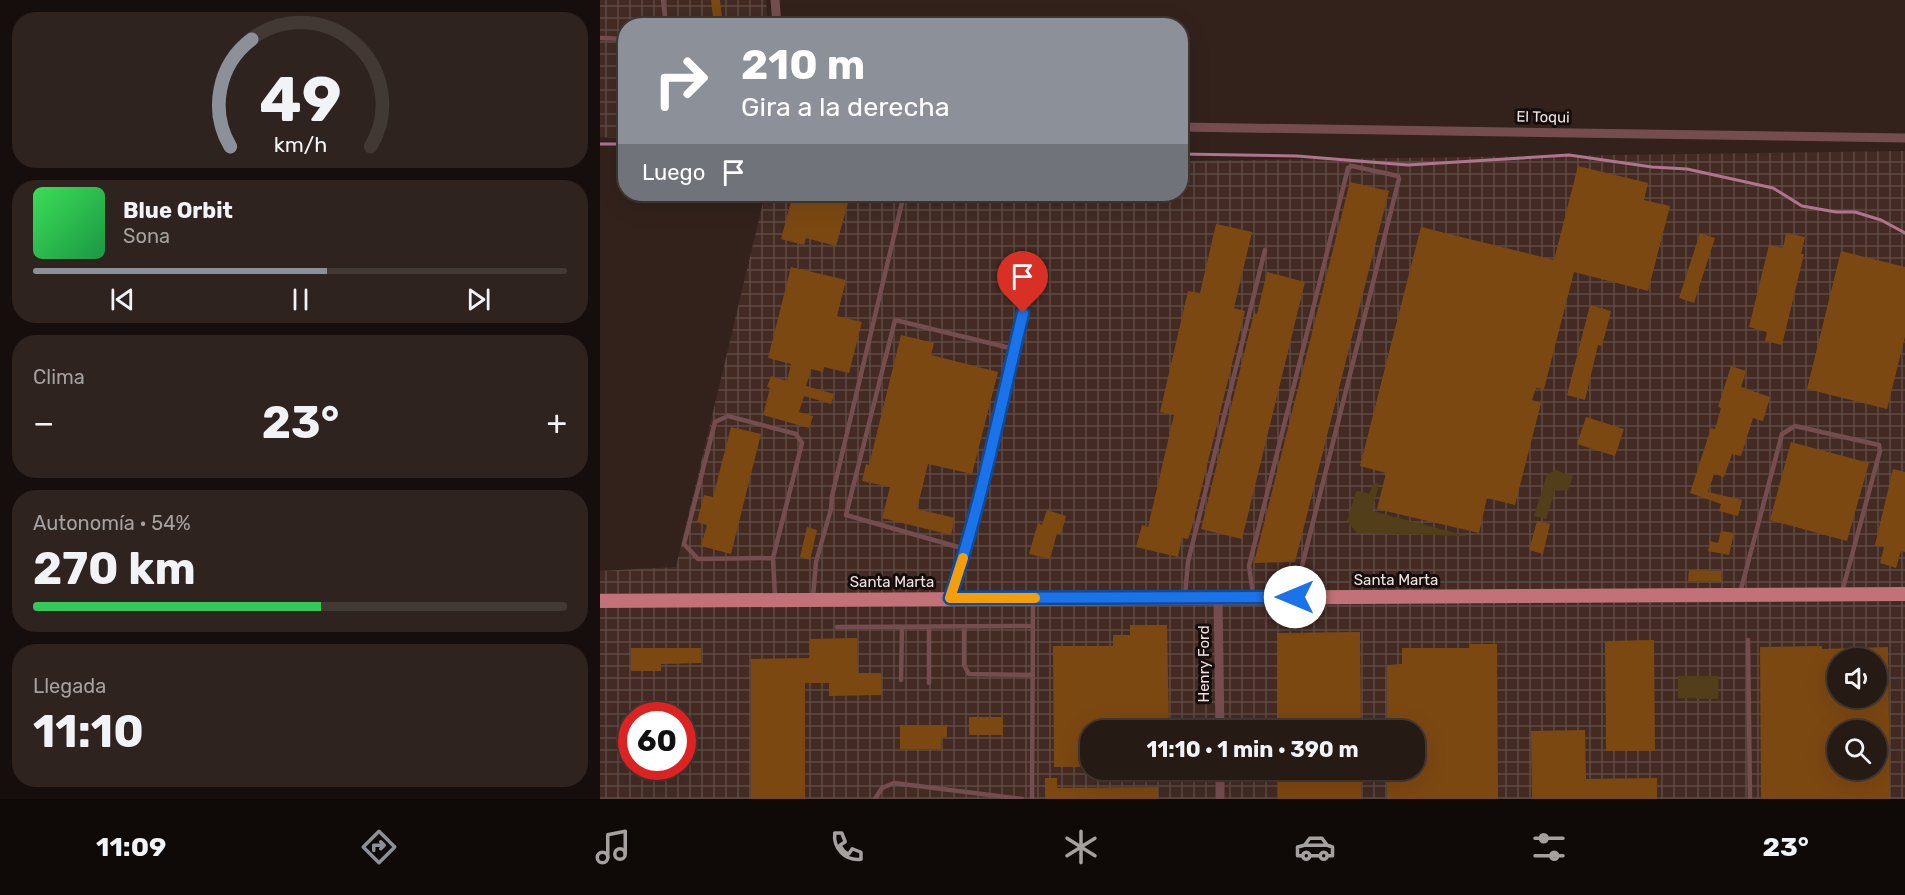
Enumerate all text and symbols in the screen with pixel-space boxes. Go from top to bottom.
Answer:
text: 210 m [741,40,865,90]
icon: right [642,42,720,120]
text: 49 [259,63,341,137]
text: Gira a la derecha [741,91,950,123]
street label: El Toqui [1516,108,1570,126]
text: km/h [273,132,327,157]
icon: arrive [717,156,750,189]
text: Luego [642,159,705,186]
text: Blue Orbit [123,197,233,224]
text: Sona [123,224,170,248]
pin [997,251,1048,313]
icon: arrive [1006,260,1039,293]
icon: previous [106,283,139,316]
icon: pause [284,283,317,316]
icon: next [462,283,495,316]
text: Clima [33,365,85,389]
text: 23° [262,396,339,449]
text: − [33,403,54,442]
text: + [546,403,567,442]
text: Autonomía · 54% [33,511,191,535]
text: 270 km [33,542,196,595]
position arrow [1263,565,1327,629]
street label: Santa Marta [1354,571,1438,589]
street label: Santa Marta [850,573,934,591]
street label: Henry Ford [1195,625,1213,703]
map controls [1827,648,1887,780]
button: sound [1827,648,1887,708]
text: Llegada [33,674,106,698]
speed limit sign: 60 [618,702,696,780]
text: 11:10 [33,705,144,758]
button: search [1827,720,1887,780]
text: 11:10 · 1 min · 390 m [1146,736,1359,763]
icon: directions [358,826,400,868]
icon: music [592,826,634,868]
icon: phone [826,826,868,868]
icon: climate [1060,826,1102,868]
icon: car [1294,826,1336,868]
icon: filters [1528,826,1570,868]
text: 11:09 [96,831,166,863]
text: 23° [1763,831,1809,863]

